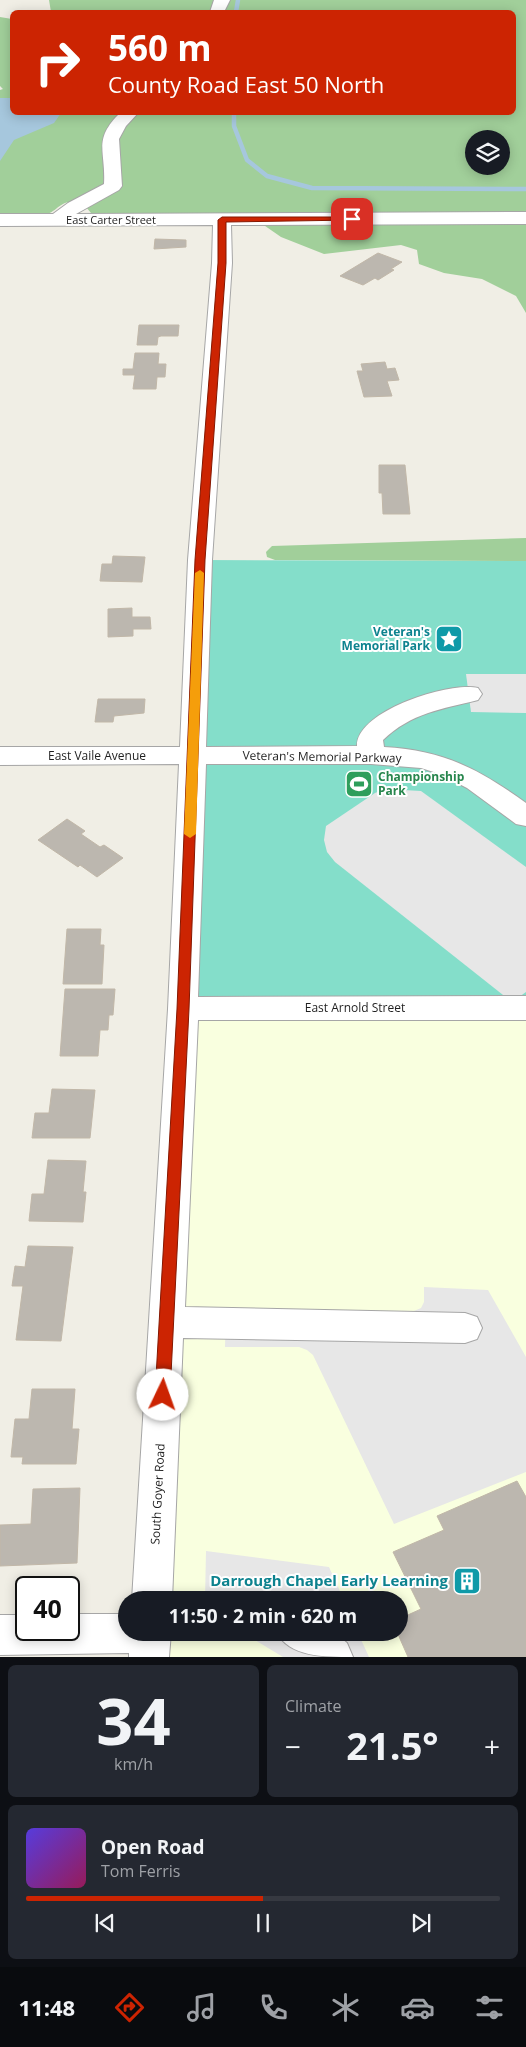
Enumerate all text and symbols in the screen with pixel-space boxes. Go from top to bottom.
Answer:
text: 560 m [108,24,212,71]
icon: right [25,30,90,95]
text: County Road East 50 North [108,69,384,99]
map controls [465,130,510,175]
button: layers [465,130,510,175]
pin [331,198,373,240]
icon: arrive [338,205,366,233]
street label: East Carter Street [66,212,156,227]
place label: Veteran's Memorial Park [342,623,431,654]
place icon: Veteran's Memorial Park [434,624,464,654]
street label: East Vaile Avenue [48,747,146,764]
street label: Veteran's Memorial Parkway [242,747,403,766]
place label: Championship Park [378,768,465,799]
sports icon: Championship Park [344,769,374,799]
street label: East Arnold Street [305,999,405,1016]
position arrow [136,1368,188,1420]
street label: South Goyer Road [146,1443,169,1545]
building icon: Darrough Chapel Early Learning [452,1566,482,1596]
place label: Darrough Chapel Early Learning [210,1570,449,1590]
speed limit sign: 40 [15,1576,80,1641]
text: 11:50 · 2 min · 620 m [169,1603,357,1629]
text: 34 [96,1676,171,1764]
text: Climate [285,1695,342,1717]
text: 21.5° [346,1719,439,1771]
text: − [285,1727,301,1765]
text: + [484,1727,500,1765]
text: km/h [114,1753,153,1775]
text: Open Road [101,1834,205,1860]
text: Tom Ferris [101,1860,180,1882]
icon: previous [91,1909,119,1937]
icon: pause [249,1909,277,1937]
icon: next [407,1909,435,1937]
icon: directions [112,1990,147,2025]
icon: music [184,1990,219,2025]
icon: phone [256,1990,291,2025]
icon: climate [328,1990,363,2025]
icon: car [400,1990,435,2025]
icon: filters [472,1990,507,2025]
text: 11:48 [19,1992,75,2022]

